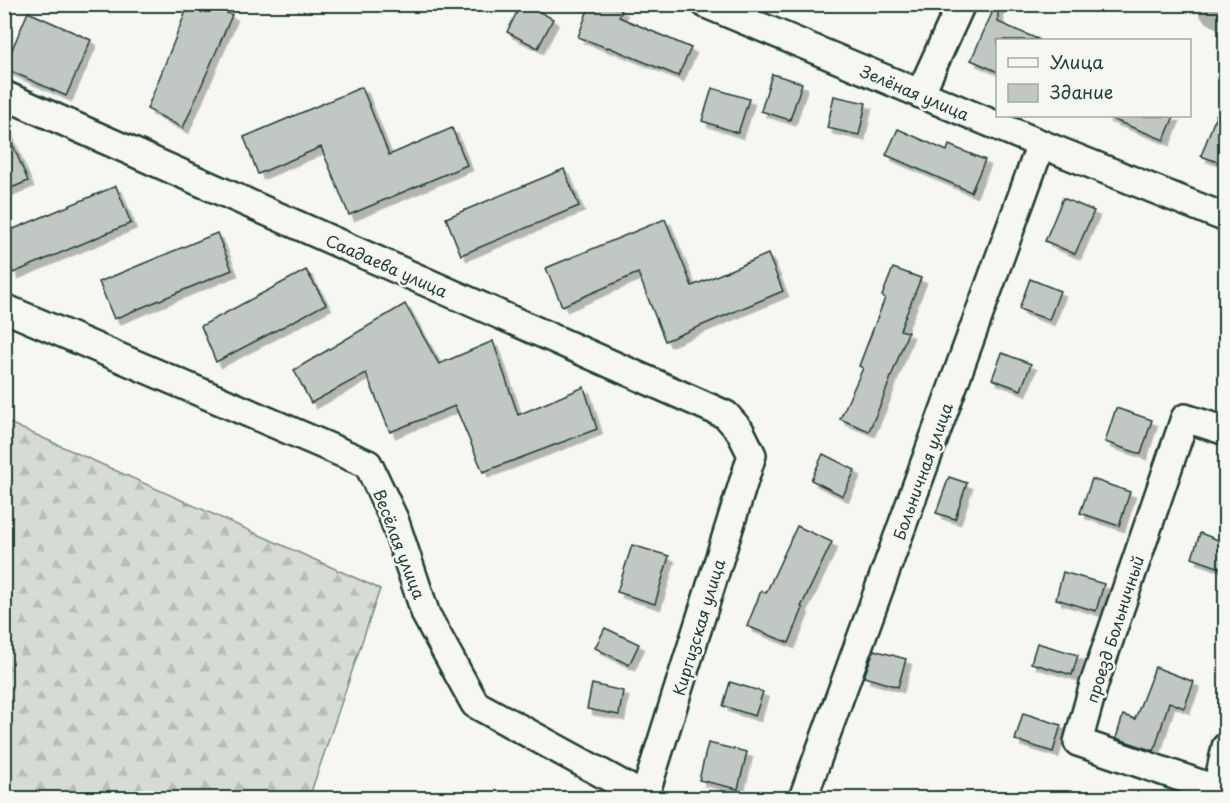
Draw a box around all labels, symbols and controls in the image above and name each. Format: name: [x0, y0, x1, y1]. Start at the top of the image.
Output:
legend: [996, 39, 1191, 117]
text: Улица: [1050, 48, 1104, 75]
street label: Зелёная улица: [857, 58, 973, 126]
text: Здание: [1050, 78, 1113, 105]
street label: Саадаева улица: [322, 227, 452, 303]
street label: Больничная улица: [886, 399, 958, 543]
street label: Весёлая улица: [368, 486, 432, 602]
street label: проезд Больничный: [1079, 552, 1149, 706]
street label: Киргизская улица: [666, 556, 730, 698]

